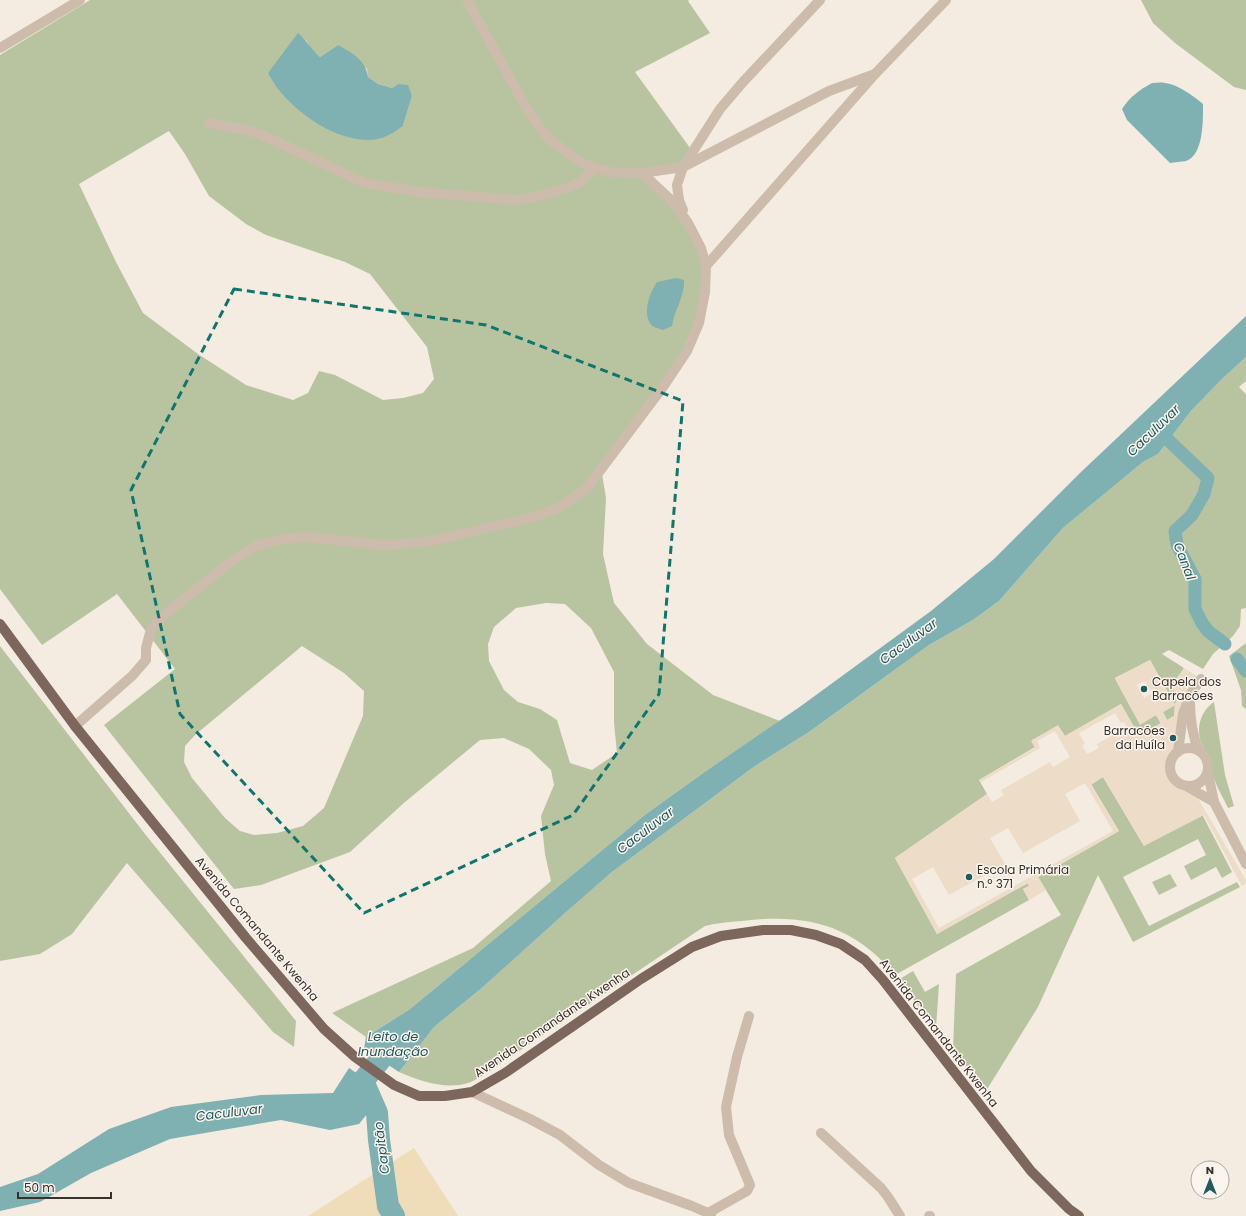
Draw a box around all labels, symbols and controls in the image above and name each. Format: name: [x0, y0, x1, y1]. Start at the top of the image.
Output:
water label: Caculuvar: [1122, 399, 1185, 461]
water label: Canal: [1169, 540, 1201, 584]
water label: Caculuvar: [875, 613, 942, 669]
place label: Capela dos Barracões: [1152, 673, 1221, 704]
marker: Capela dos Barracões: [1139, 684, 1149, 694]
place label: Barracões da Huíla: [1104, 722, 1165, 753]
marker: Barracões da Huíla: [1168, 733, 1178, 743]
water label: Caculuvar: [613, 802, 679, 858]
street label: Avenida Comandante Kwenha: [192, 853, 323, 1005]
place label: Escola Primária n.º 371: [977, 861, 1069, 892]
marker: Escola Primária n.º 371: [964, 872, 974, 882]
street label: Avenida Comandante Kwenha: [876, 955, 1003, 1111]
street label: Avenida Comandante Kwenha: [471, 964, 633, 1081]
water label: Leito de Inundação: [358, 1027, 428, 1061]
water label: Caculuvar: [194, 1099, 265, 1126]
water label: Capitão: [369, 1121, 394, 1175]
north arrow: [1190, 1160, 1230, 1200]
text: N: [1206, 1162, 1214, 1178]
scale bar: [18, 1174, 111, 1200]
text: 50 m: [24, 1179, 55, 1196]

